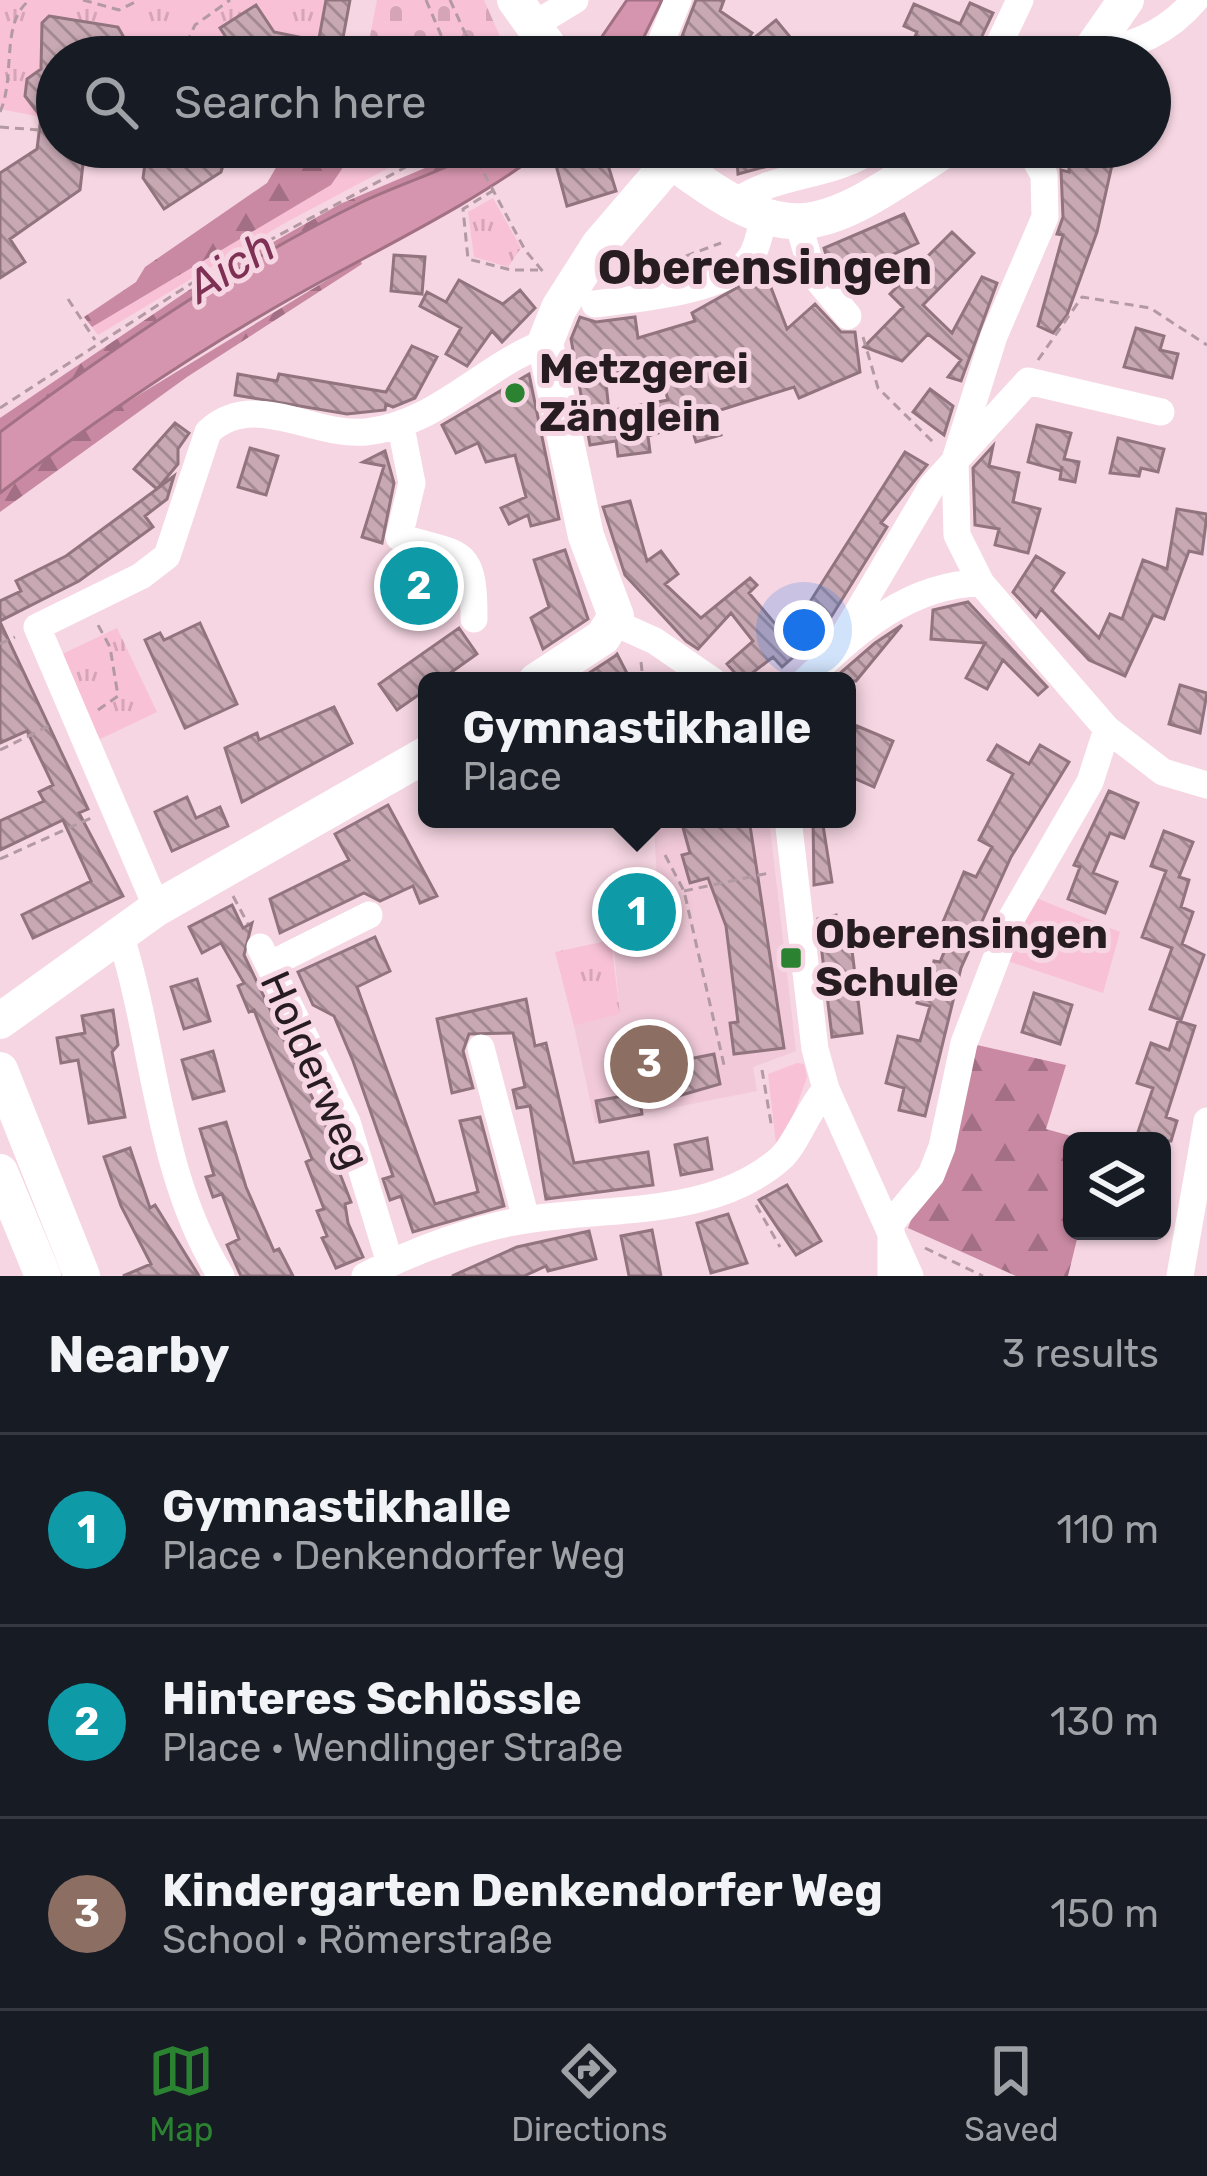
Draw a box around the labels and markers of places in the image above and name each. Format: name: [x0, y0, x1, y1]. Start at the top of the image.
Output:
place label: Metzgerei Zänglein: [539, 344, 749, 442]
marker: Metzgerei Zänglein: [502, 380, 528, 406]
pin: 2: [380, 541, 458, 631]
pin: 1: [598, 867, 676, 957]
place label: Oberensingen Schule: [815, 909, 1108, 1007]
marker: Oberensingen Schule: [778, 945, 804, 971]
pin: 3: [610, 1019, 688, 1109]

